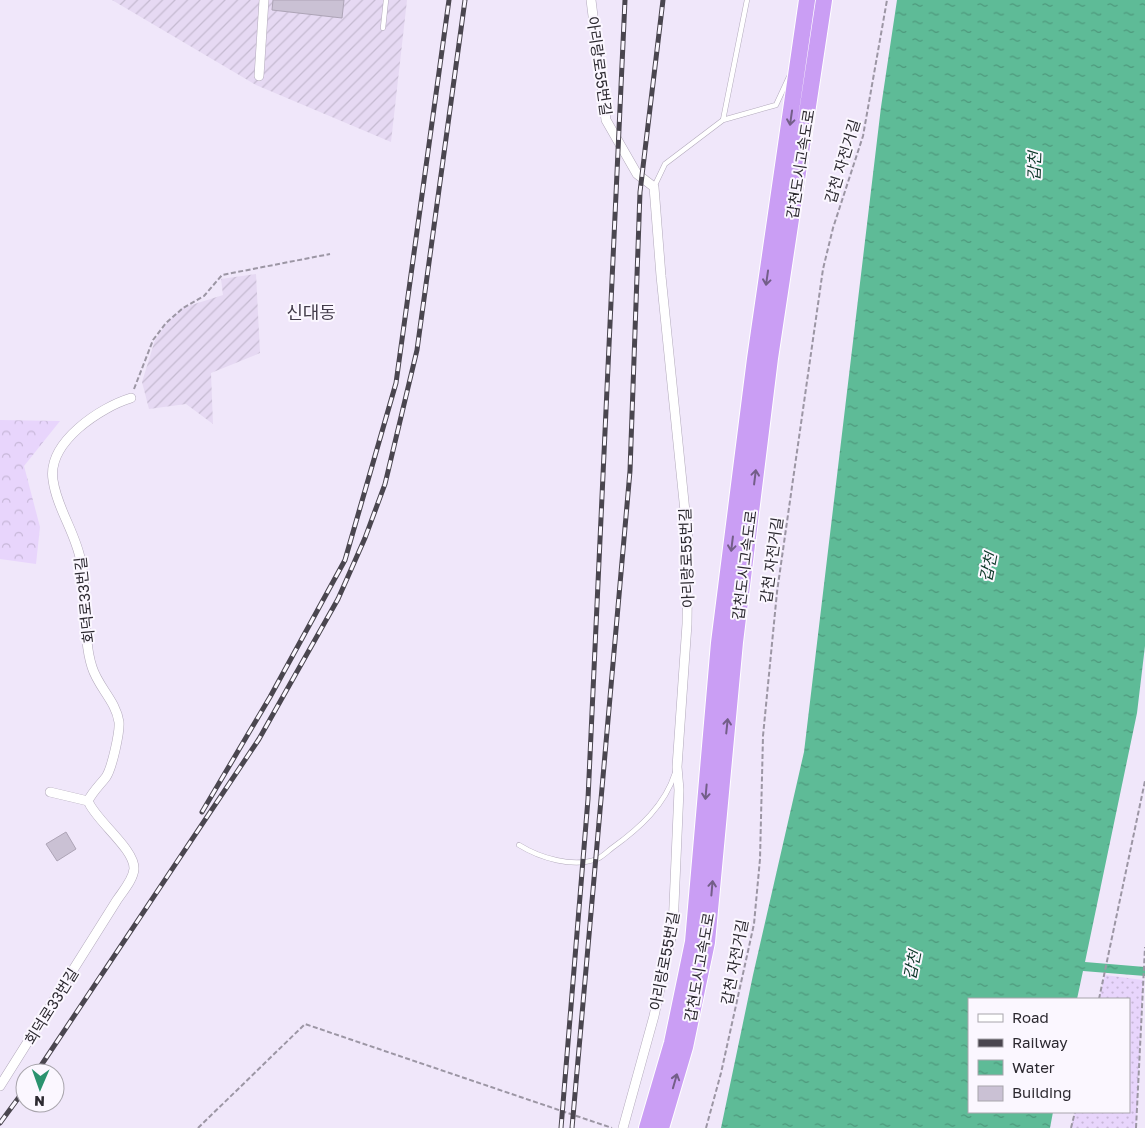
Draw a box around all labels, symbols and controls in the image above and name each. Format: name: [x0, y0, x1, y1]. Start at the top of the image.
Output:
street label: 아리랑로55번길: [584, 15, 616, 117]
street label: 갑천도시고속도로: [782, 108, 818, 220]
one-way arrow: [786, 109, 796, 125]
street label: 갑천 자전거길: [821, 117, 863, 205]
water label: 갑천: [1023, 149, 1045, 181]
one-way arrow: [762, 270, 772, 286]
district label: 신대동: [286, 301, 336, 323]
one-way arrow: [750, 470, 760, 486]
street label: 아리랑로55번길: [675, 508, 697, 608]
street label: 갑천도시고속도로: [728, 509, 760, 621]
street label: 갑천 자전거길: [756, 516, 786, 604]
one-way arrow: [727, 535, 737, 551]
water label: 갑천: [975, 548, 1001, 583]
street label: 회덕로33번길: [71, 556, 97, 644]
one-way arrow: [722, 718, 731, 734]
one-way arrow: [701, 784, 711, 800]
one-way arrow: [707, 880, 716, 896]
street label: 아리랑로55번길: [646, 910, 682, 1012]
street label: 갑천도시고속도로: [681, 911, 717, 1023]
street label: 갑천 자전거길: [717, 918, 751, 1006]
water label: 갑천: [899, 946, 925, 981]
street label: 회덕로33번길: [20, 965, 82, 1047]
legend: [968, 998, 1130, 1113]
text: Road: [1012, 1008, 1049, 1026]
text: Railway: [1012, 1033, 1068, 1051]
text: Water: [1012, 1058, 1055, 1076]
north arrow: [15, 1063, 65, 1113]
one-way arrow: [670, 1074, 680, 1090]
text: Building: [1012, 1083, 1072, 1101]
text: N: [34, 1093, 45, 1110]

